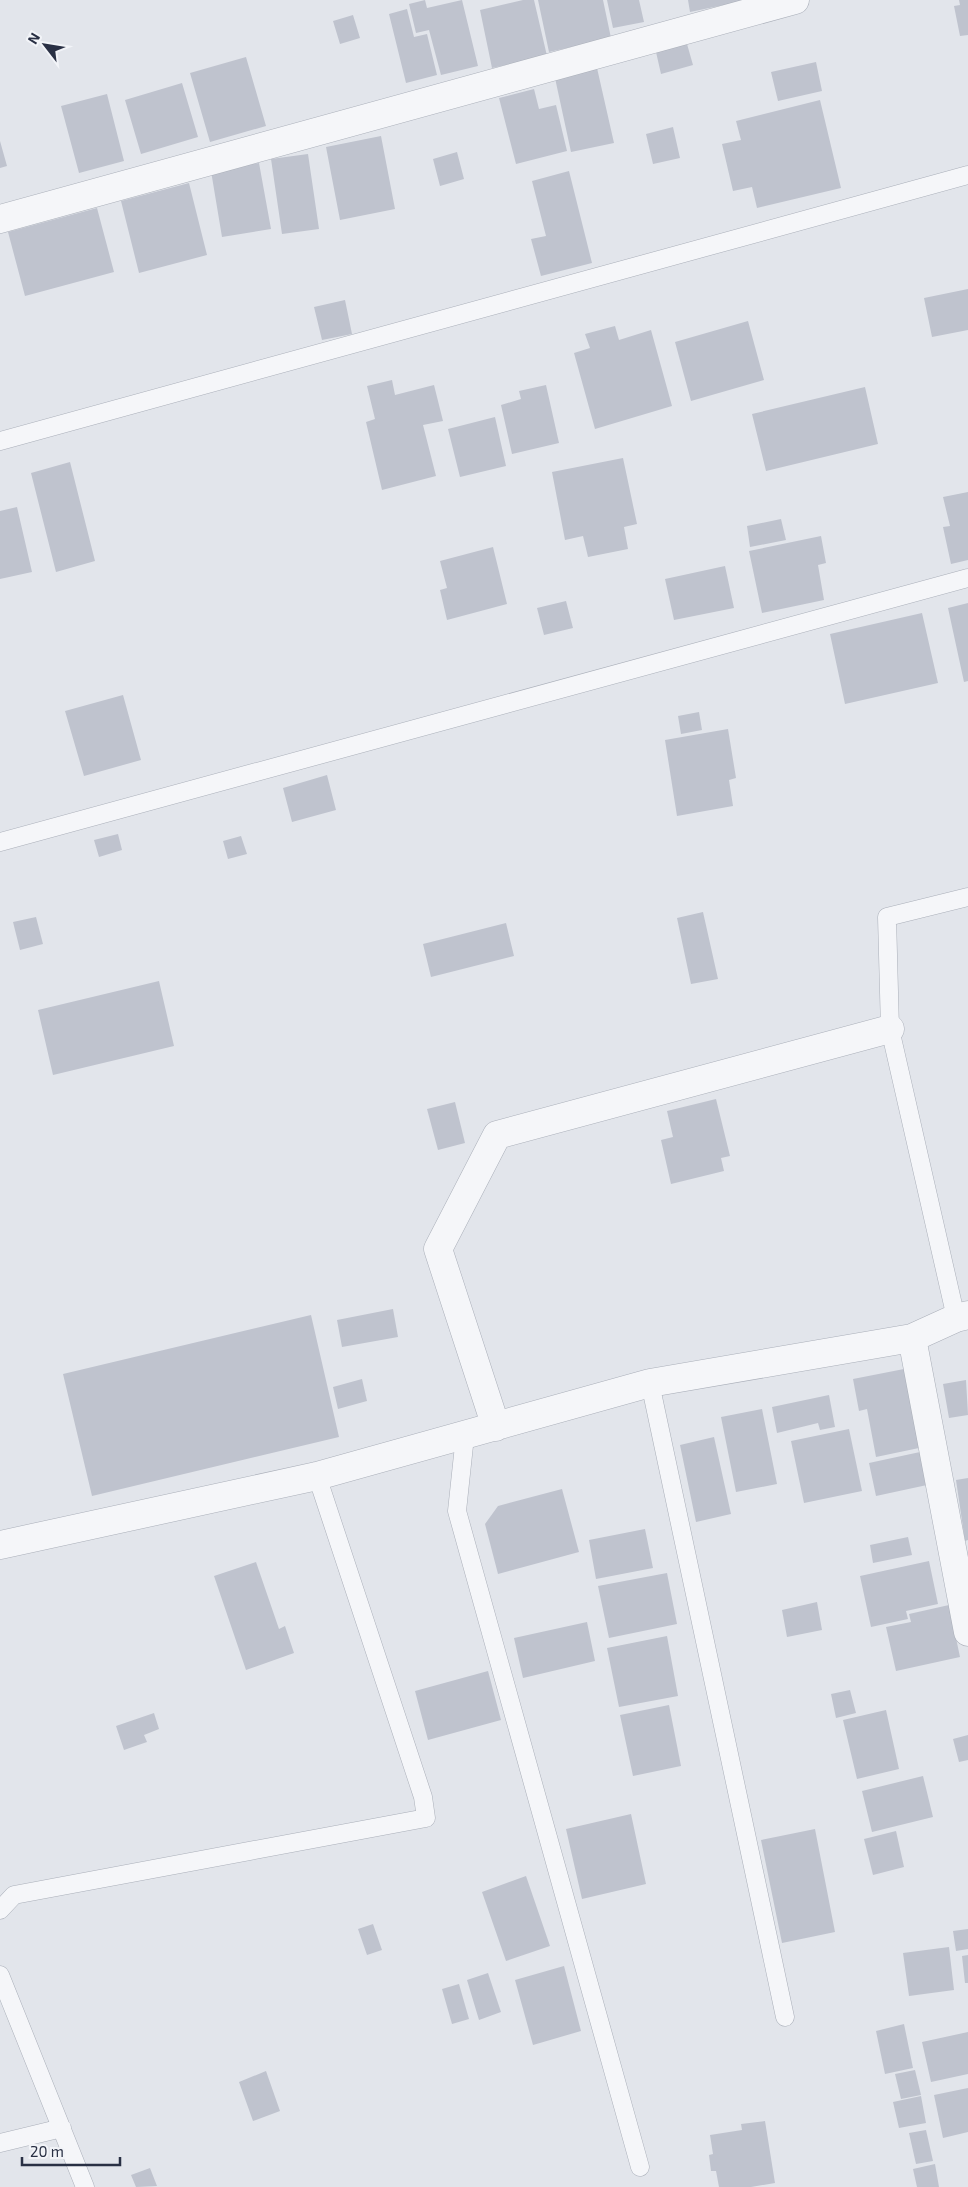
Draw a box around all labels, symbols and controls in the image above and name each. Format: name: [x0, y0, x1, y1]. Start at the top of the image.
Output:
north arrow: [20, 20, 70, 70]
text: N: [24, 29, 43, 47]
scale bar: [22, 2134, 120, 2166]
text: 20 m: [30, 2142, 64, 2160]

